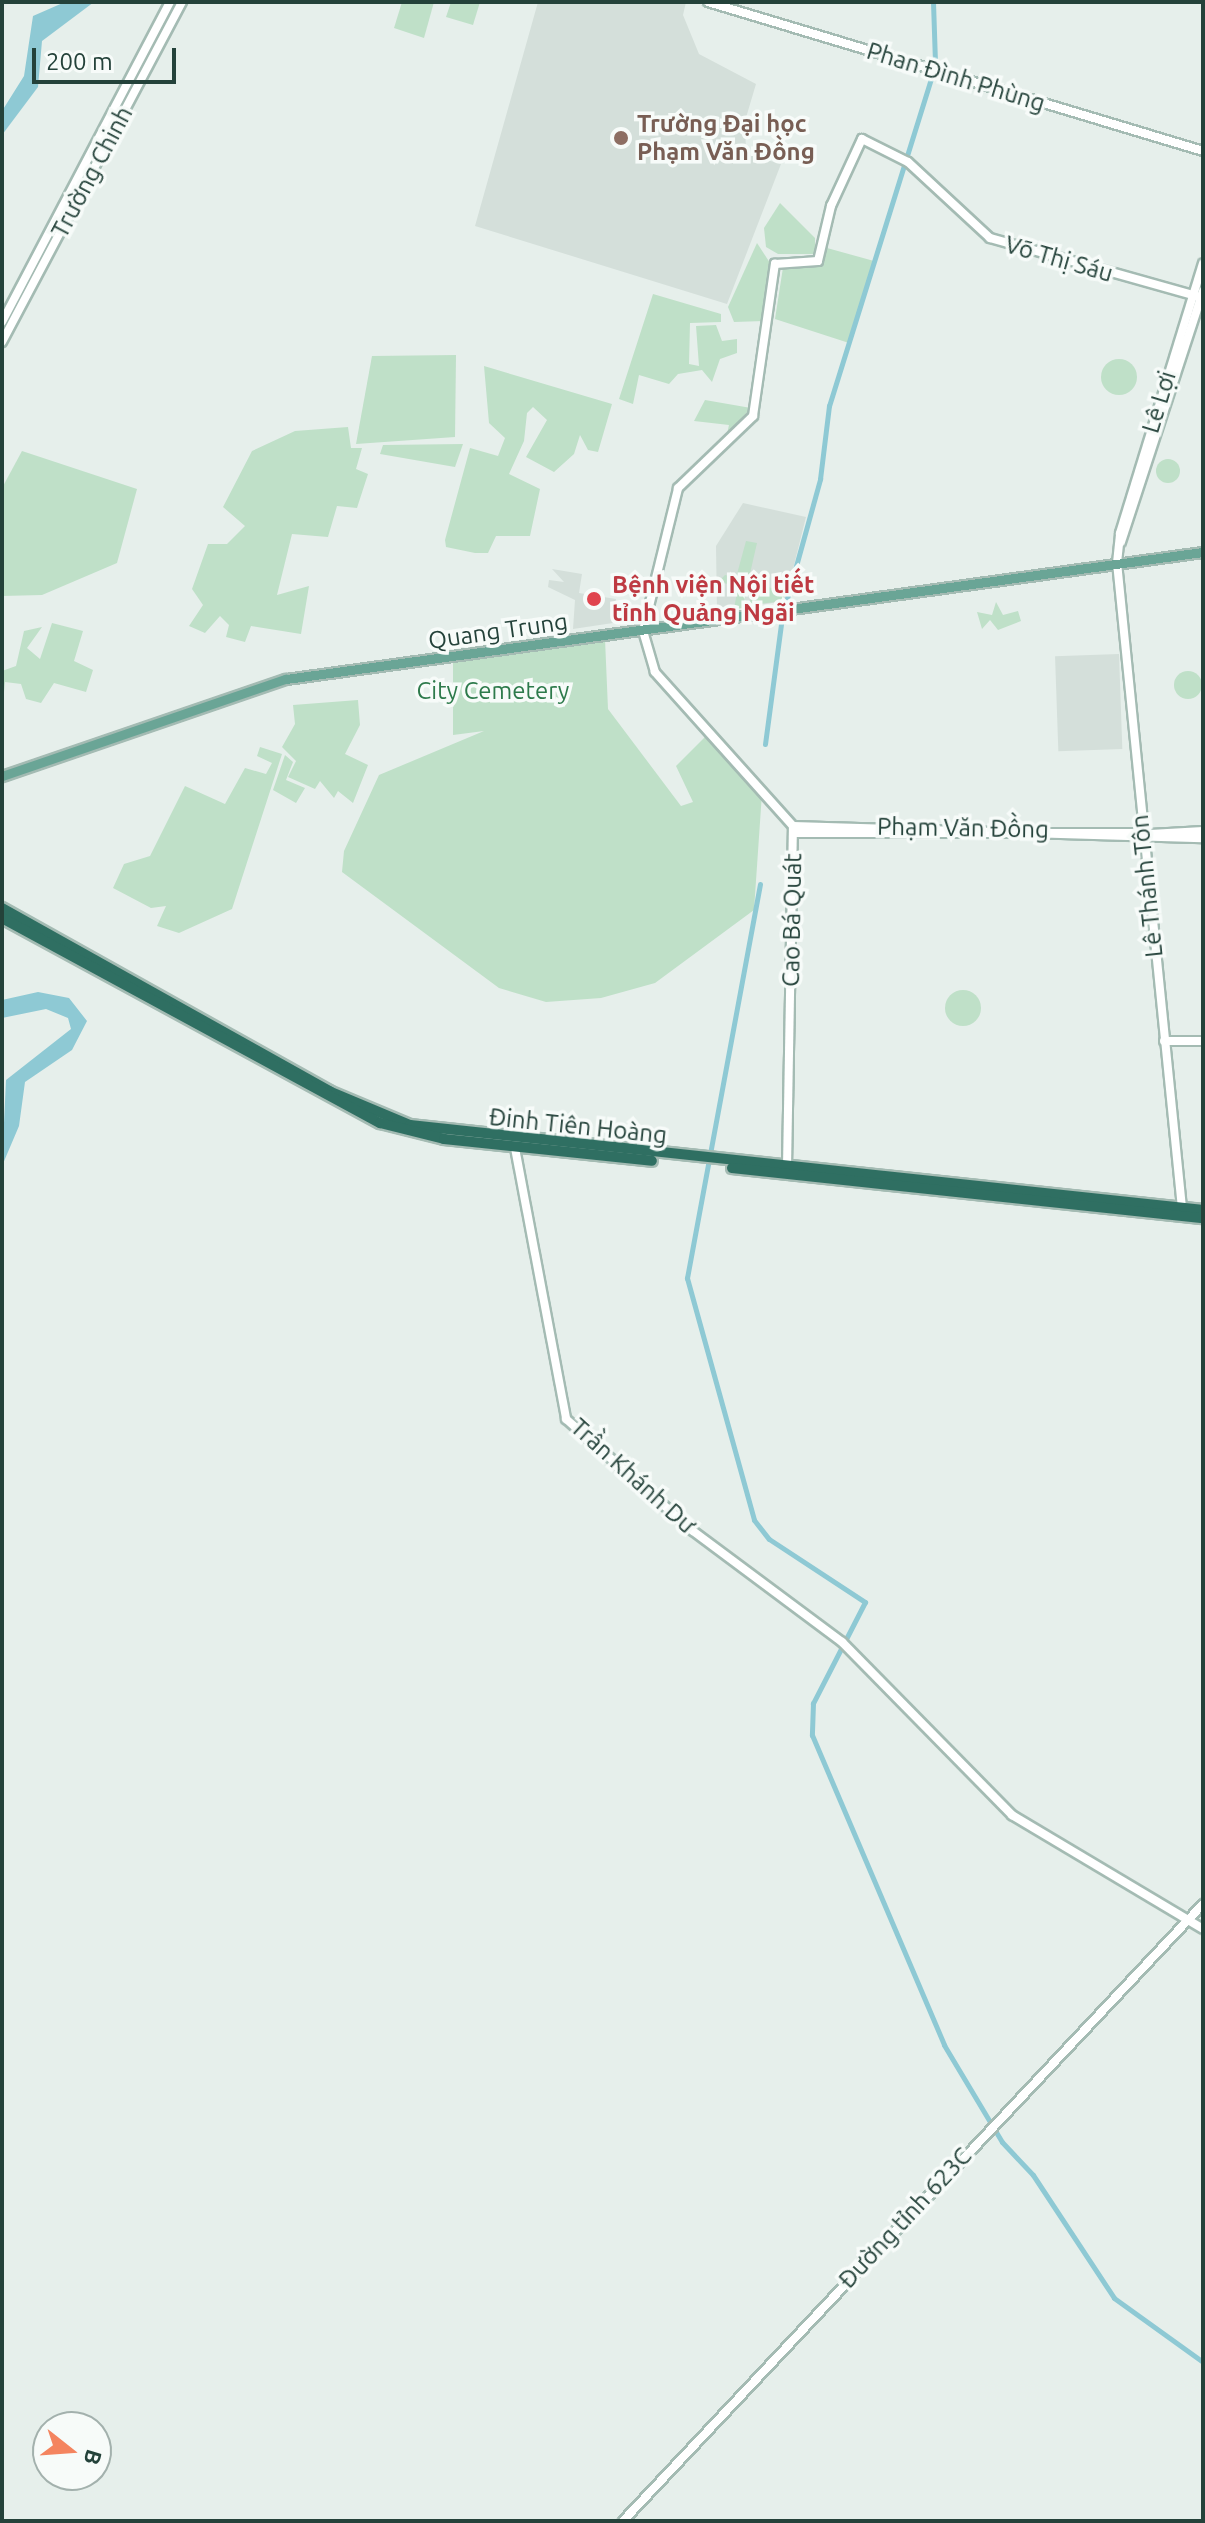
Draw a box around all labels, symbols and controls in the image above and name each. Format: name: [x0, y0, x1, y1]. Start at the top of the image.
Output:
scale bar: [36, 32, 180, 82]
street label: Phan Đình Phùng: [863, 36, 1049, 118]
text: 200 m: [46, 48, 113, 75]
street label: Trường Chinh: [45, 101, 139, 243]
place label: Trường Đại học Phạm Văn Đồng: [637, 110, 815, 166]
marker: Trường Đại học Phạm Văn Đồng: [612, 129, 630, 147]
street label: Võ Thị Sáu: [1002, 230, 1116, 288]
street label: Lê Lợi: [1136, 368, 1182, 436]
place label: Bệnh viện Nội tiết tỉnh Quảng Ngãi: [612, 571, 814, 627]
marker: Bệnh viện Nội tiết tỉnh Quảng Ngãi: [583, 588, 605, 610]
street label: Quang Trung: [426, 607, 570, 655]
park label: City Cemetery: [417, 677, 569, 705]
street label: Phạm Văn Đồng: [877, 812, 1049, 844]
street label: Lê Thánh Tôn: [1125, 813, 1169, 959]
street label: Cao Bá Quát: [776, 853, 808, 987]
street label: Đinh Tiên Hoàng: [488, 1102, 668, 1150]
street label: Trần Khánh Dư: [565, 1413, 701, 1539]
street label: Đường tỉnh 623C: [833, 2142, 977, 2294]
north arrow: [32, 2411, 112, 2491]
text: B: [79, 2447, 108, 2468]

